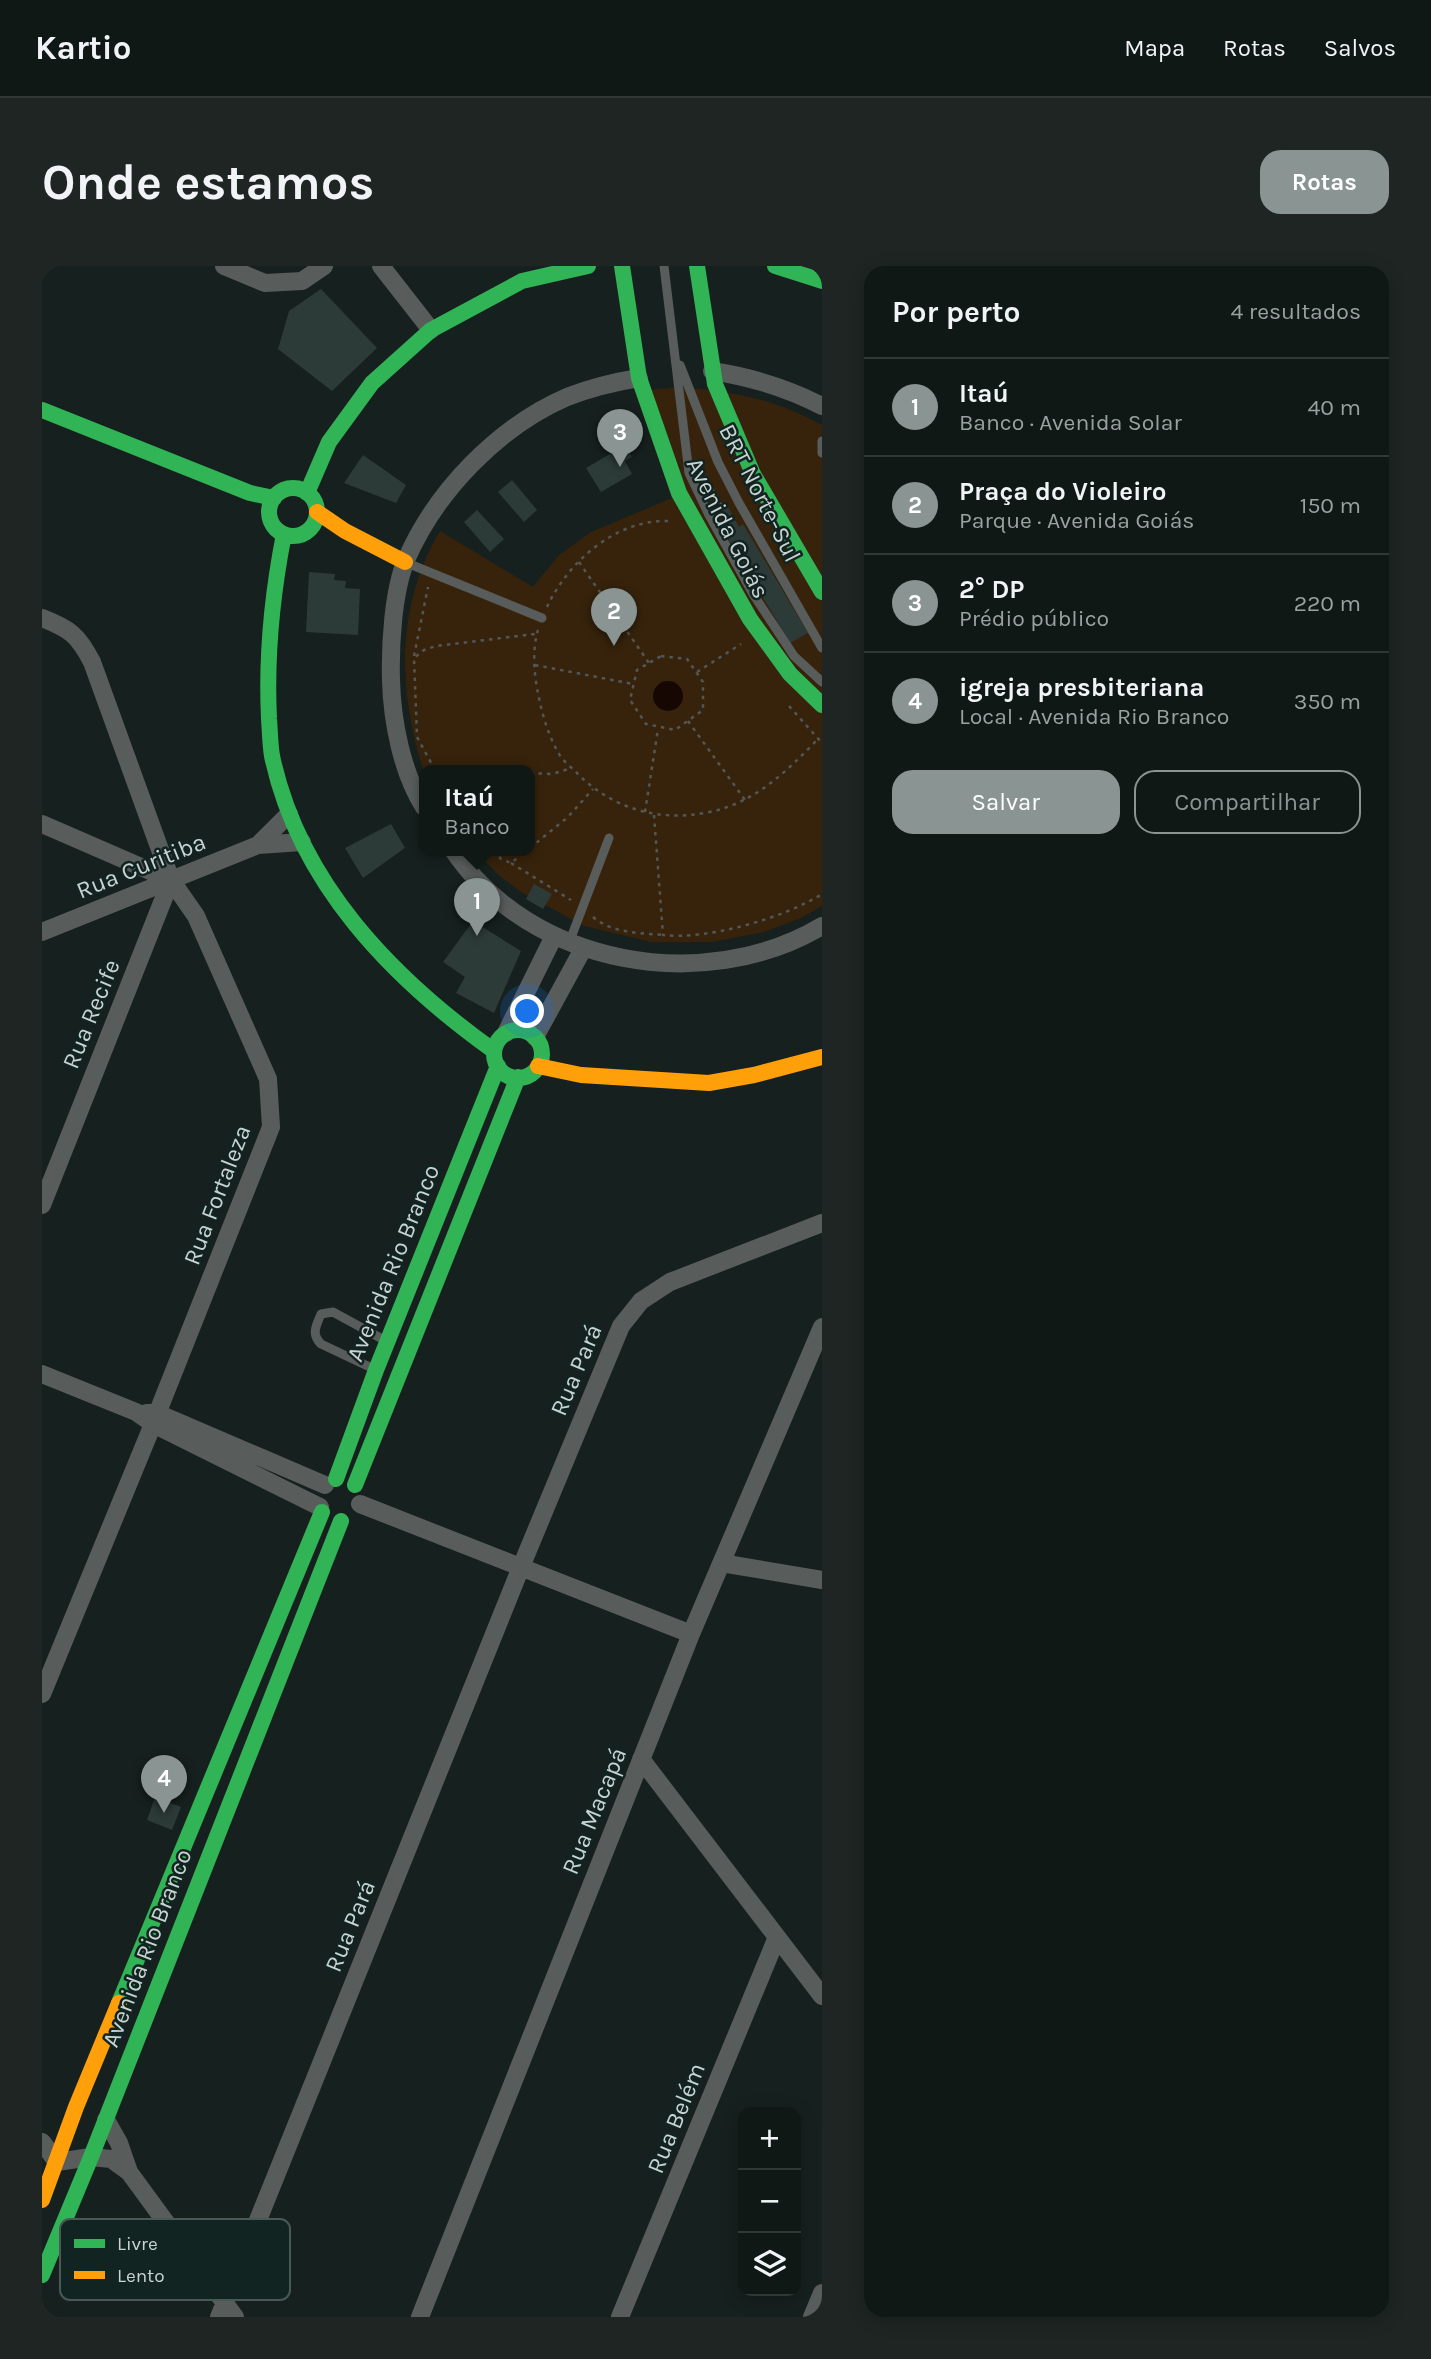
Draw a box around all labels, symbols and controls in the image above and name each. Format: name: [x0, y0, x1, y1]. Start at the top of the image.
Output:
text: Kartio: [35, 29, 131, 67]
text: Mapa: [1124, 34, 1185, 62]
text: Rotas: [1223, 34, 1286, 62]
text: Salvos: [1324, 34, 1396, 62]
button: Rotas: [1260, 150, 1389, 214]
text: Onde estamos: [42, 154, 374, 211]
text: Por perto: [892, 294, 1021, 330]
text: 4 resultados: [1231, 298, 1361, 325]
text: Itaú: [959, 378, 1009, 409]
text: 1: [911, 394, 919, 421]
text: 40 m: [1308, 394, 1361, 421]
pin: 3: [597, 409, 643, 467]
text: Banco · Avenida Solar: [959, 409, 1182, 436]
street label: BRT Norte-Sul: [713, 419, 807, 567]
street label: Avenida Goiás: [681, 453, 775, 603]
text: Praça do Violeiro: [959, 476, 1166, 507]
text: 2: [908, 492, 922, 519]
text: 150 m: [1300, 492, 1361, 519]
text: Parque · Avenida Goiás: [959, 507, 1194, 534]
text: 2° DP: [959, 574, 1024, 605]
pin: 2: [591, 588, 637, 646]
text: 3: [908, 590, 922, 617]
text: 220 m: [1294, 590, 1361, 617]
text: Prédio público: [959, 605, 1109, 632]
text: igreja presbiteriana: [959, 672, 1205, 703]
text: 4: [908, 688, 922, 715]
text: 350 m: [1294, 688, 1361, 715]
text: Local · Avenida Rio Branco: [959, 703, 1229, 730]
popup: [419, 765, 535, 856]
button: Salvar: [892, 770, 1120, 834]
button: Compartilhar: [1134, 770, 1361, 834]
text: Itaú: [444, 782, 494, 813]
text: Banco: [444, 813, 510, 840]
street label: Rua Curitiba: [72, 827, 210, 905]
pin: 1: [454, 878, 500, 936]
street label: Rua Recife: [56, 955, 126, 1073]
your location: [510, 994, 544, 1028]
street label: Rua Fortaleza: [177, 1121, 257, 1269]
street label: Avenida Rio Branco: [341, 1160, 445, 1366]
street label: Rua Pará: [544, 1320, 608, 1420]
street label: Rua Macapá: [556, 1743, 632, 1879]
pin: 4: [141, 1755, 187, 1813]
street label: Avenida Rio Branco: [96, 1845, 198, 2051]
street label: Rua Pará: [319, 1876, 381, 1976]
street label: Rua Belém: [641, 2059, 711, 2177]
map controls: [738, 2107, 801, 2296]
button: +: [738, 2107, 801, 2170]
button: −: [738, 2170, 801, 2233]
legend: [60, 2219, 290, 2300]
text: Livre: [117, 2233, 158, 2255]
button: layers: [738, 2233, 801, 2296]
text: Lento: [117, 2265, 165, 2287]

